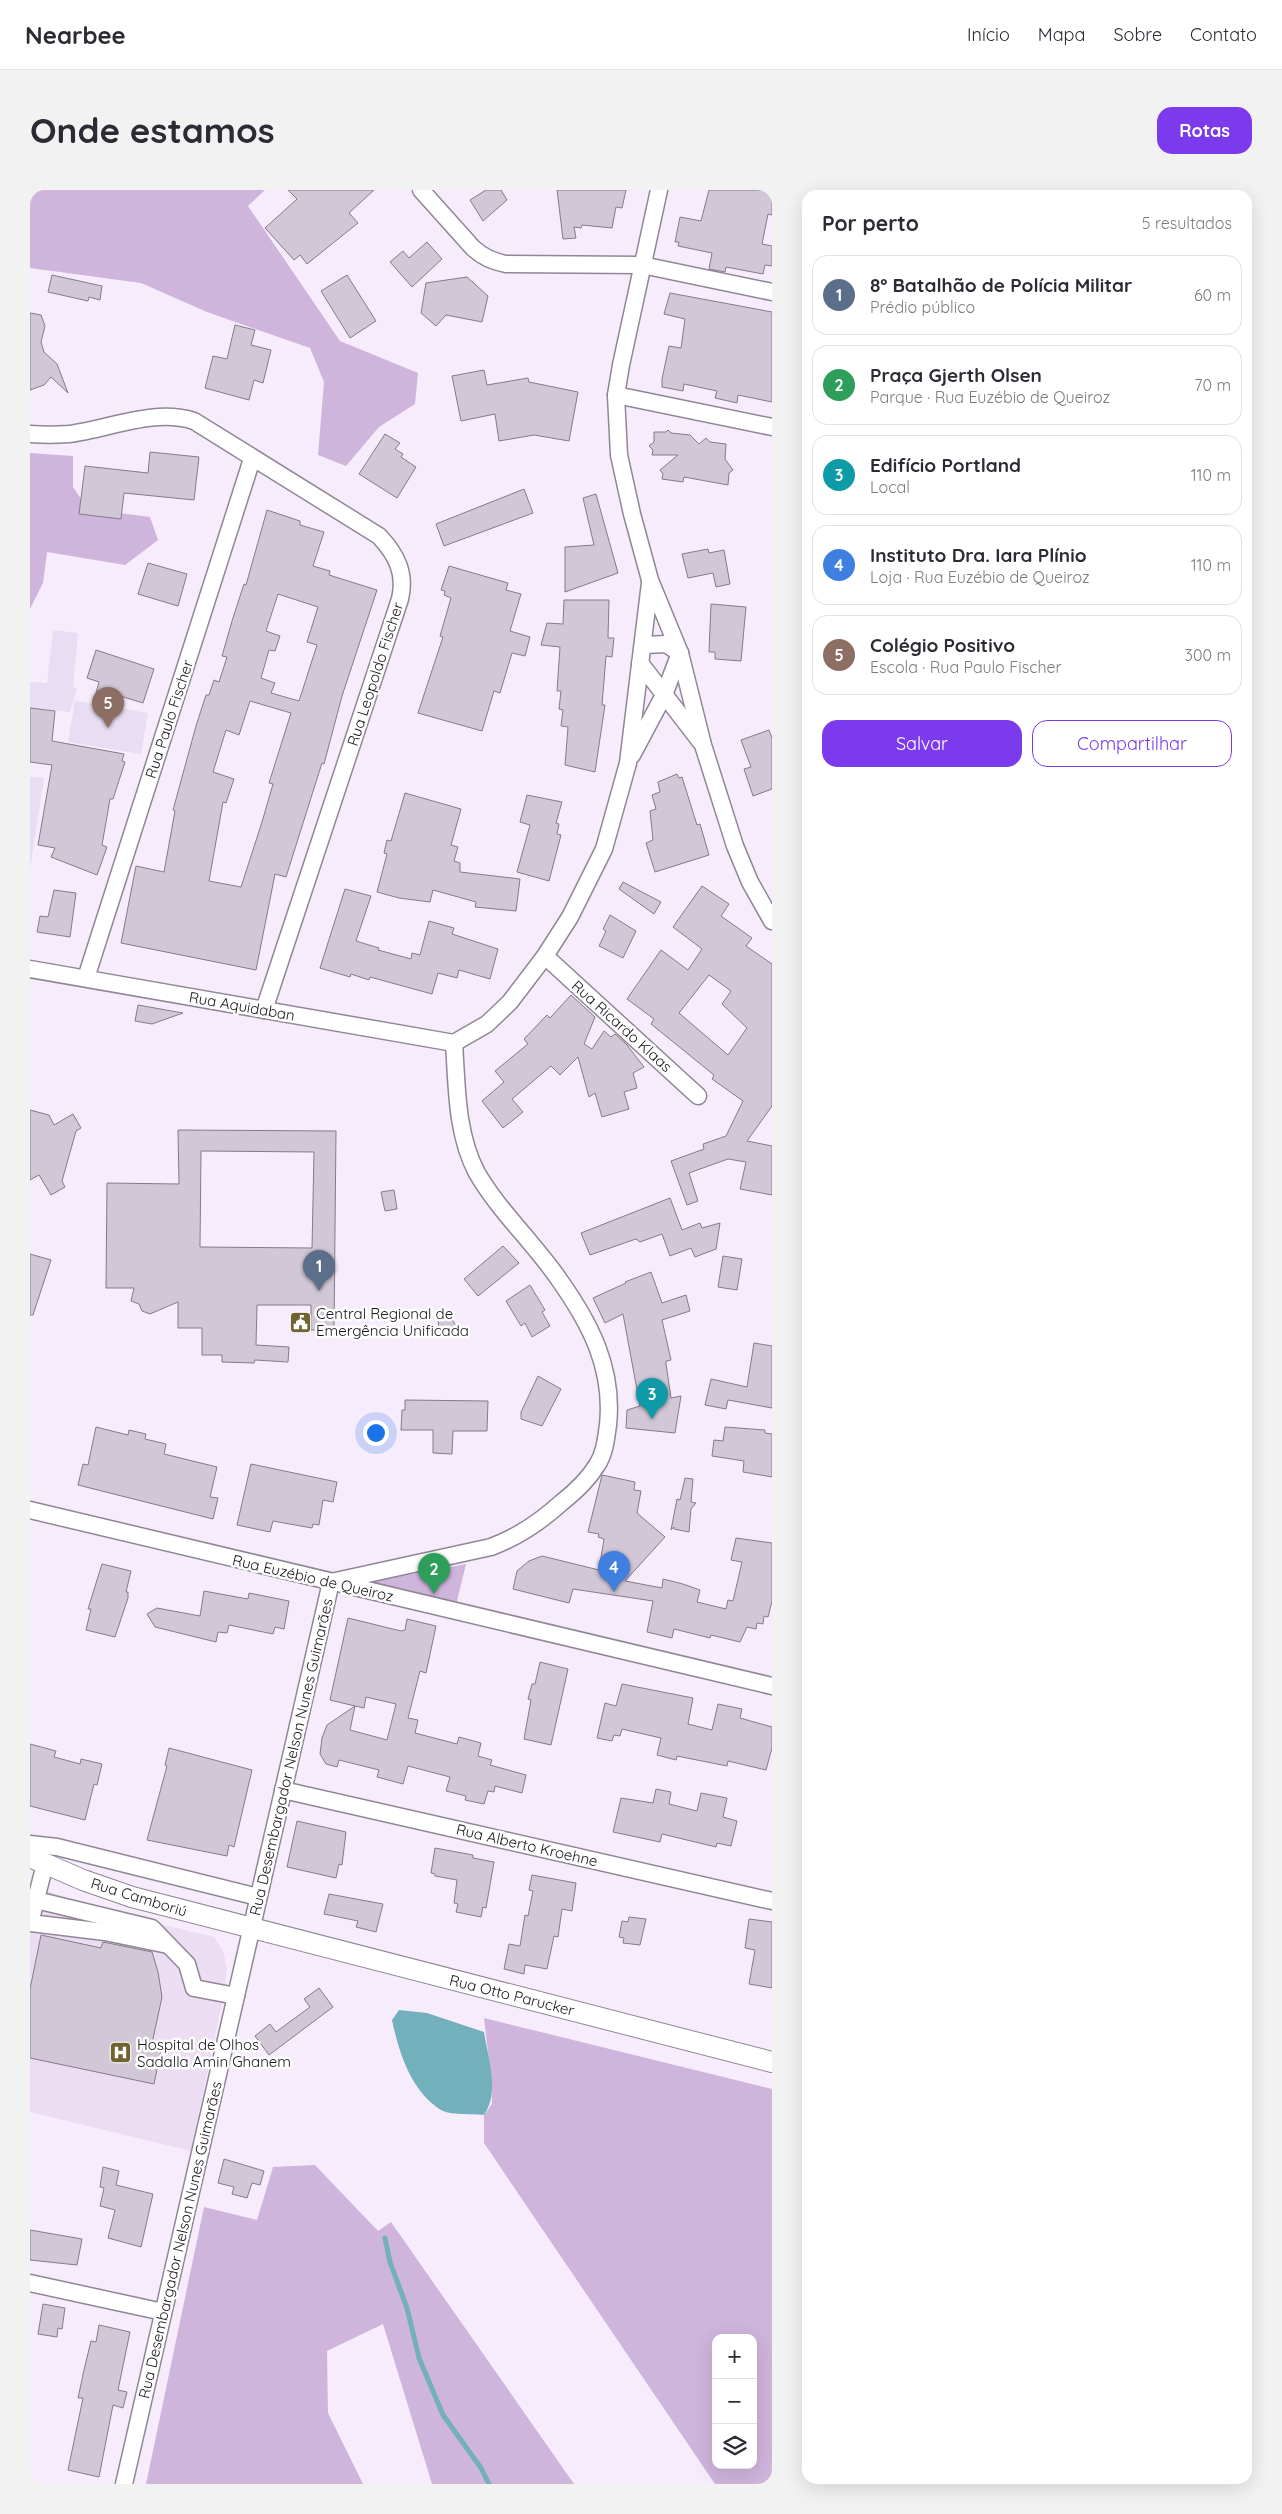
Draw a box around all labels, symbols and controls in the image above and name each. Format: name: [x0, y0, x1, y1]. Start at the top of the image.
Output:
text: Nearbee: [25, 20, 126, 50]
text: Início: [967, 23, 1010, 46]
text: Mapa: [1038, 23, 1085, 46]
text: Sobre: [1113, 23, 1162, 46]
text: Contato: [1190, 23, 1257, 46]
button: Rotas: [1157, 107, 1252, 154]
text: Onde estamos: [30, 108, 275, 152]
text: Por perto: [822, 210, 919, 236]
text: 5 resultados: [1142, 213, 1232, 233]
text: 8º Batalhão de Polícia Militar: [870, 273, 1132, 297]
text: 1: [836, 285, 842, 305]
text: 60 m: [1194, 285, 1231, 305]
text: Prédio público: [870, 297, 975, 317]
text: Praça Gjerth Olsen: [870, 363, 1042, 387]
text: 2: [834, 375, 844, 395]
text: 70 m: [1194, 375, 1231, 395]
text: Parque · Rua Euzébio de Queiroz: [870, 387, 1110, 407]
text: Edifício Portland: [870, 453, 1021, 477]
text: 3: [835, 465, 843, 485]
text: 110 m: [1191, 465, 1231, 485]
text: Local: [870, 477, 910, 497]
text: Instituto Dra. Iara Plínio: [870, 543, 1087, 567]
text: 4: [834, 555, 844, 575]
text: 110 m: [1191, 555, 1231, 575]
text: Loja · Rua Euzébio de Queiroz: [870, 567, 1090, 587]
street label: Rua Leopoldo Fischer: [343, 599, 407, 748]
text: Colégio Positivo: [870, 633, 1015, 657]
text: 5: [834, 645, 844, 665]
text: 300 m: [1185, 645, 1231, 665]
street label: Rua Paulo Fischer: [141, 657, 197, 781]
text: Escola · Rua Paulo Fischer: [870, 657, 1062, 677]
pin: 5: [92, 687, 124, 728]
button: Salvar: [822, 720, 1022, 767]
button: Compartilhar: [1032, 720, 1232, 767]
street label: Rua Ricardo Klaas: [568, 976, 676, 1076]
street label: Rua Aquidaban: [188, 987, 296, 1025]
pin: 1: [303, 1250, 335, 1291]
place label: Central Regional de Emergência Unificada: [316, 1304, 469, 1340]
public building icon: Central Regional de Emergência Unificada: [288, 1310, 312, 1334]
pin: 3: [636, 1378, 668, 1419]
your location: [363, 1420, 389, 1446]
street label: Rua Euzébio de Queiroz: [231, 1550, 395, 1606]
pin: 4: [598, 1551, 630, 1592]
pin: 2: [418, 1553, 450, 1594]
street label: Rua Desembargador Nelson Nunes Guimarães: [245, 1597, 337, 1917]
street label: Rua Alberto Kroehne: [454, 1819, 600, 1871]
street label: Rua Camboriú: [88, 1873, 190, 1921]
street label: Rua Otto Parucker: [447, 1970, 577, 2020]
place label: Hospital de Olhos Sadalla Amin Ghanem: [137, 2035, 291, 2071]
hospital icon: Hospital de Olhos Sadalla Amin Ghanem: [109, 2041, 133, 2065]
street label: Rua Desembargador Nelson Nunes Guimarães: [134, 2080, 226, 2400]
map controls: [712, 2334, 757, 2469]
button: +: [712, 2334, 757, 2379]
button: −: [712, 2379, 757, 2424]
button: layers: [712, 2424, 757, 2469]

